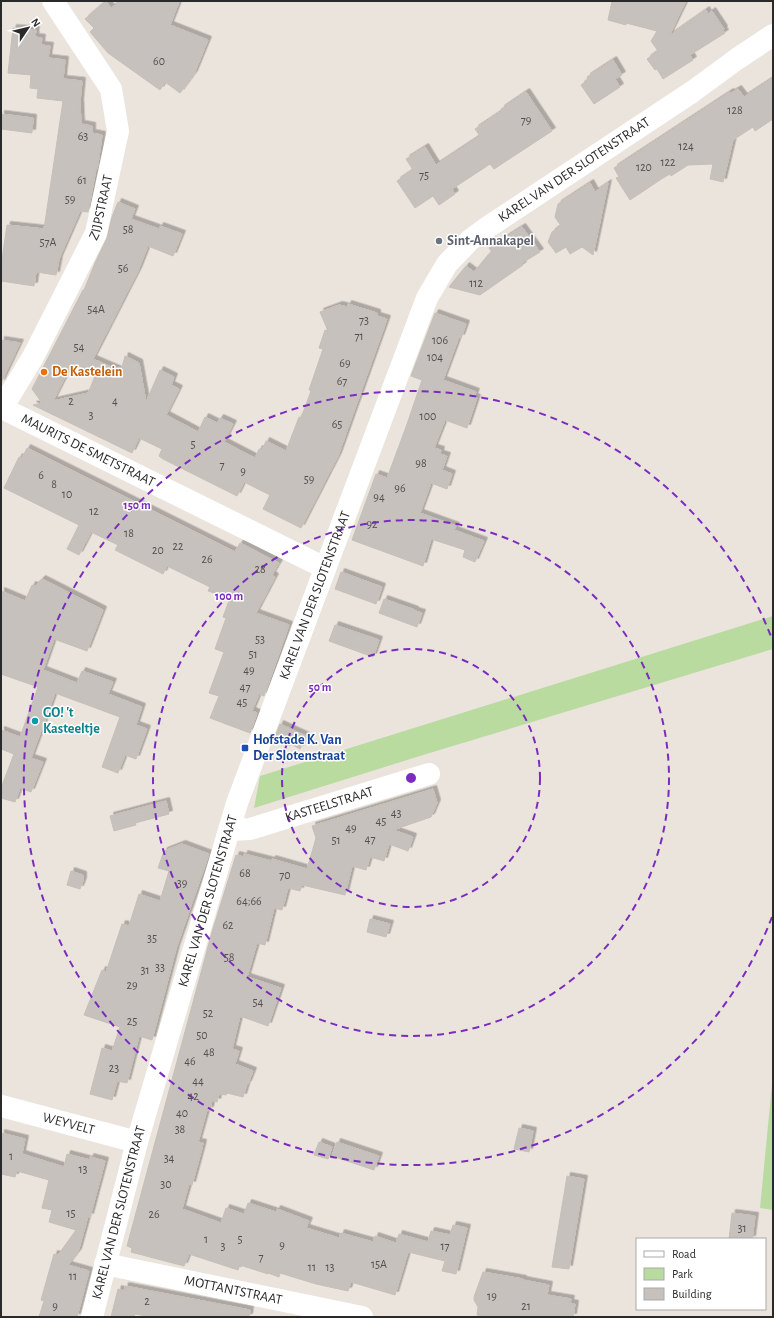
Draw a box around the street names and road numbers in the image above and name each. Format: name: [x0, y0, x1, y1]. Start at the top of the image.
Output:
street label: KAREL VAN DER SLOTENSTRAAT: [496, 115, 653, 225]
street label: ZIJPSTRAAT: [87, 173, 115, 242]
street label: MAURITS DE SMETSTRAAT: [19, 412, 157, 490]
street label: KAREL VAN DER SLOTENSTRAAT: [277, 509, 353, 681]
street label: KASTEELSTRAAT: [283, 784, 375, 825]
street label: KAREL VAN DER SLOTENSTRAAT: [176, 813, 240, 989]
street label: WEYVELT: [41, 1110, 96, 1138]
street label: KAREL VAN DER SLOTENSTRAAT: [90, 1124, 148, 1301]
street label: MOTTANTSTRAAT: [183, 1274, 284, 1307]

